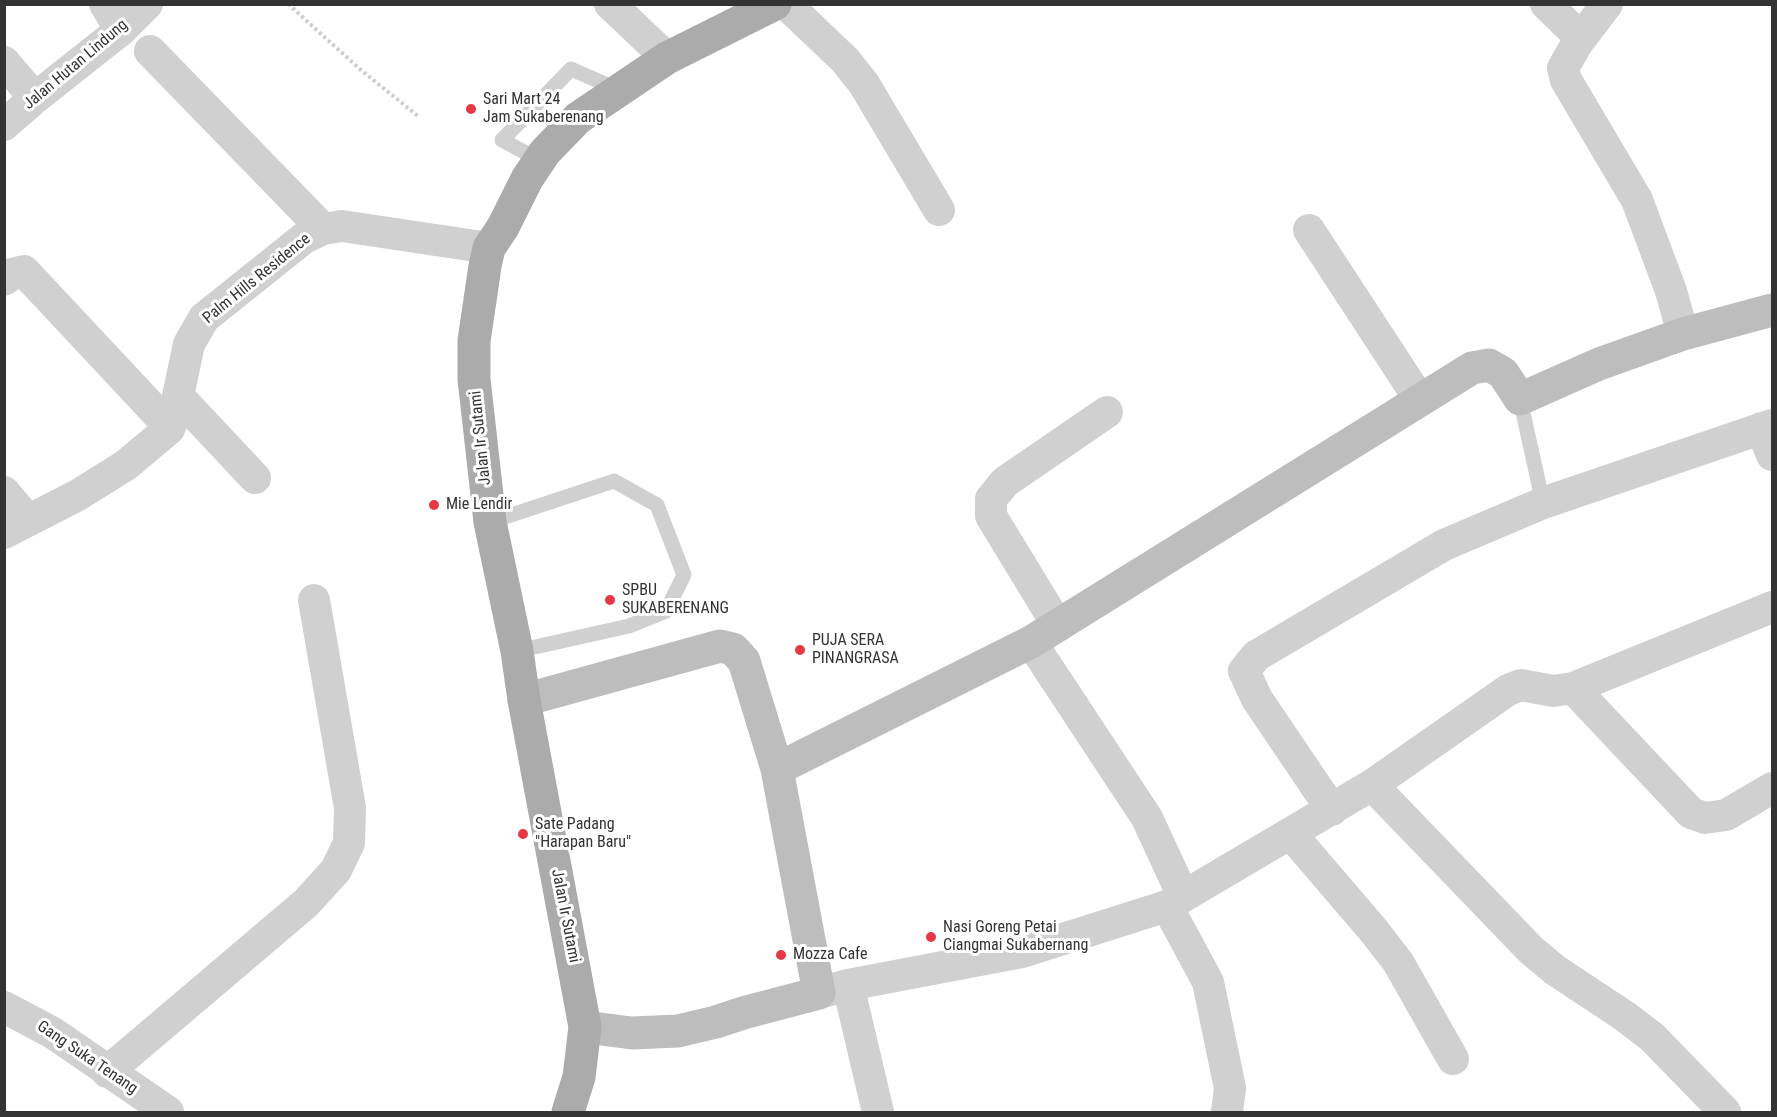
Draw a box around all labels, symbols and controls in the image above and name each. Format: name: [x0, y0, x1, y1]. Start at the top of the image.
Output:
street label: Jalan Hutan Lindung: [20, 16, 132, 114]
place label: Sari Mart 24 Jam Sukaberenang: [483, 90, 604, 128]
marker: Sari Mart 24 Jam Sukaberenang: [464, 102, 478, 116]
street label: Palm Hills Residence: [199, 230, 315, 328]
street label: Jalan Ir Sutami: [466, 390, 496, 486]
place label: Mie Lendir: [446, 495, 512, 515]
marker: Mie Lendir: [427, 498, 441, 512]
place label: SPBU SUKABERENANG: [622, 581, 729, 619]
marker: SPBU SUKABERENANG: [603, 593, 617, 607]
place label: PUJA SERA PINANGRASA: [812, 631, 899, 669]
marker: PUJA SERA PINANGRASA: [793, 643, 807, 657]
place label: Sate Padang "Harapan Baru": [535, 815, 631, 853]
marker: Sate Padang "Harapan Baru": [516, 827, 530, 841]
street label: Jalan Ir Sutami: [547, 868, 583, 964]
place label: Nasi Goreng Petai Ciangmai Sukabernang: [943, 918, 1088, 956]
marker: Nasi Goreng Petai Ciangmai Sukabernang: [924, 930, 938, 944]
place label: Mozza Cafe: [793, 945, 867, 965]
marker: Mozza Cafe: [774, 948, 788, 962]
street label: Gang Suka Tenang: [33, 1017, 141, 1099]

